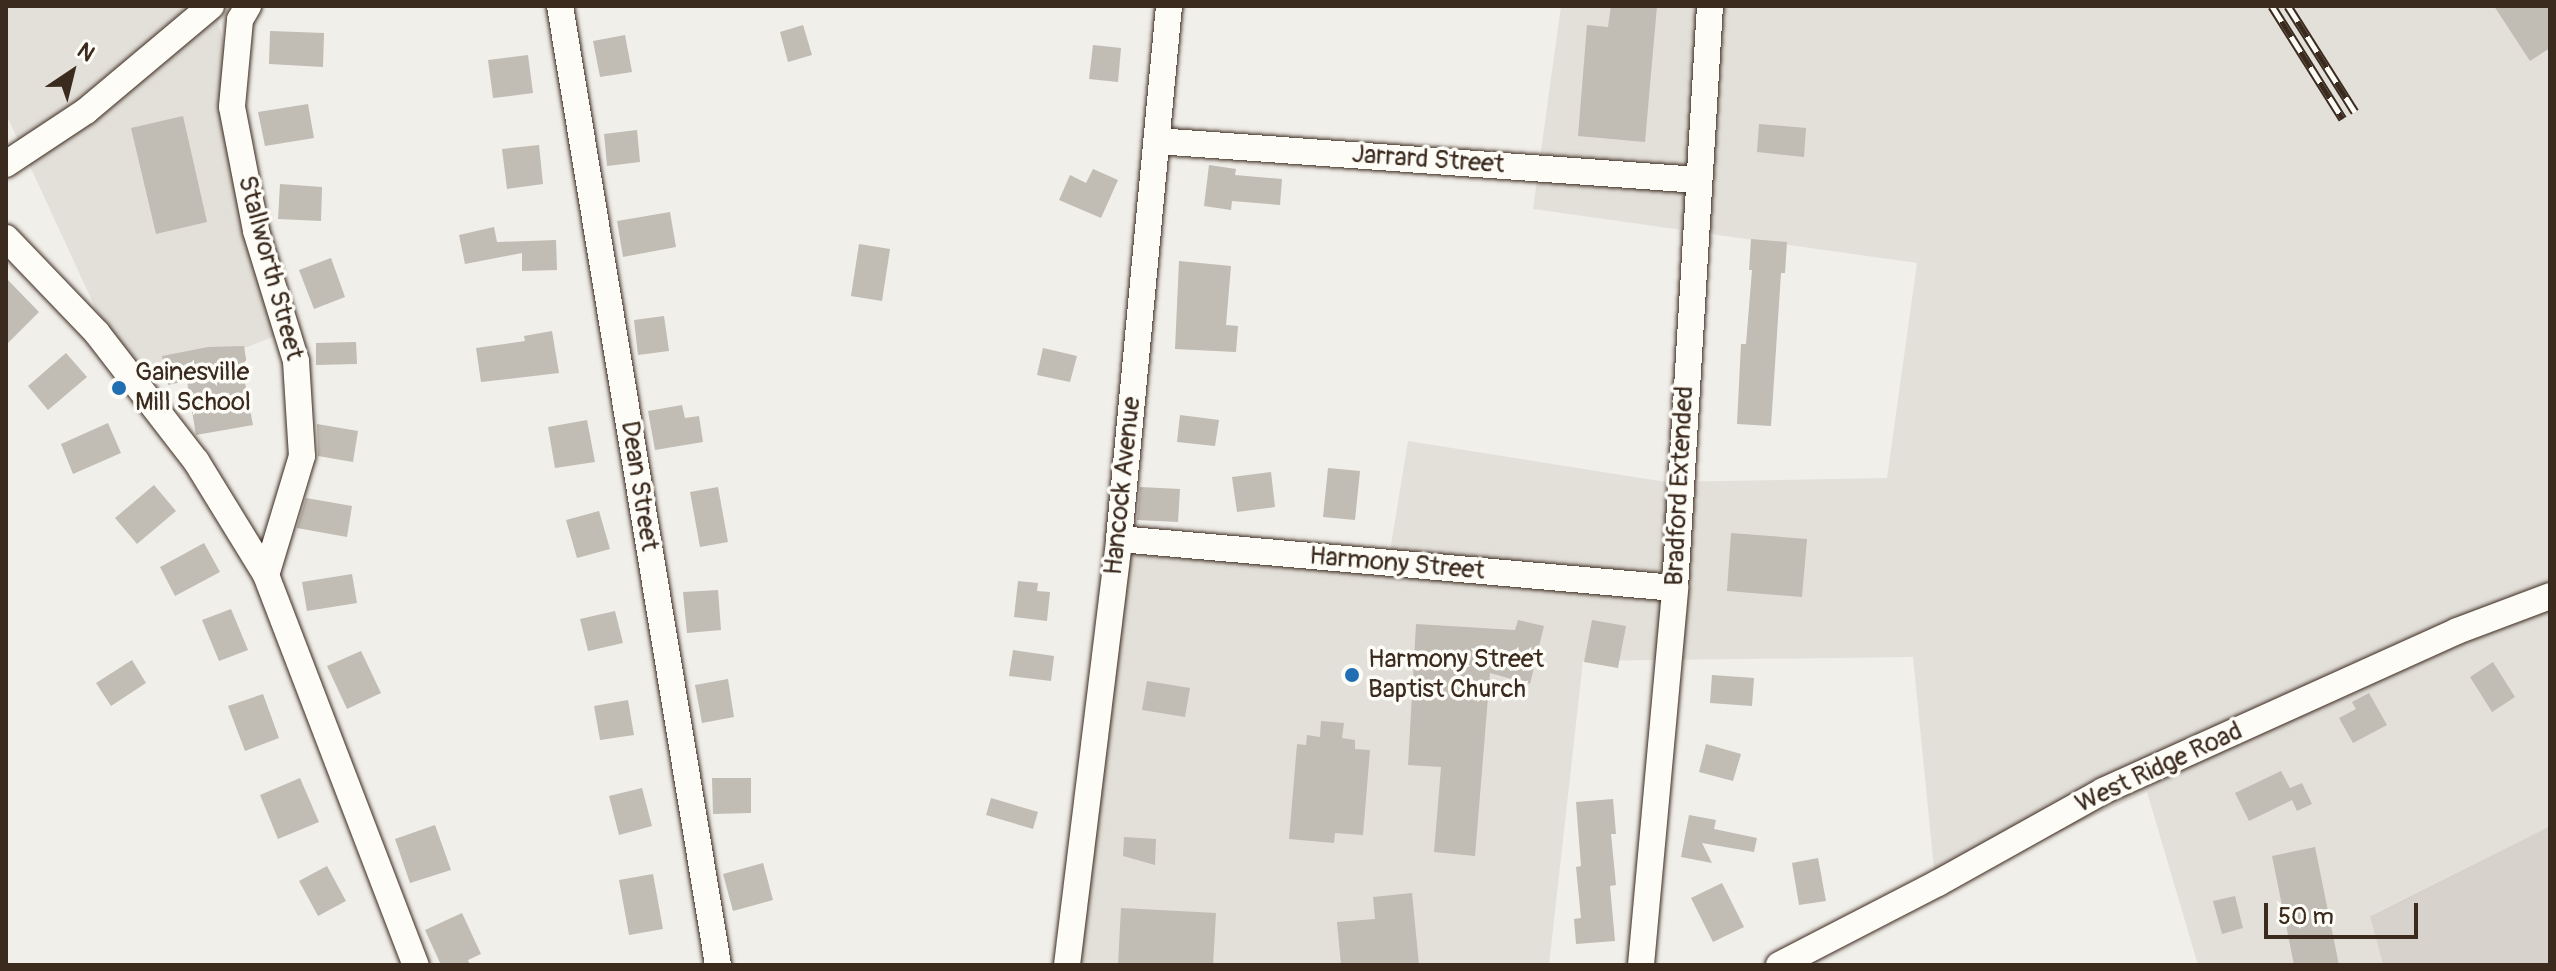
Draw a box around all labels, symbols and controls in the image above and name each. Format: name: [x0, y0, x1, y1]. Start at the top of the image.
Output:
north arrow: [32, 32, 112, 112]
text: N: [72, 37, 100, 68]
street label: Jarrard Street: [1351, 139, 1505, 181]
street label: Stallworth Street: [230, 172, 310, 364]
place label: Gainesville Mill School: [135, 357, 251, 418]
marker: Gainesville Mill School: [110, 379, 128, 397]
street label: Bradford Extended: [1659, 385, 1701, 587]
street label: Hancock Avenue: [1098, 395, 1148, 577]
street label: Dean Street: [613, 419, 665, 553]
street label: Harmony Street: [1308, 541, 1486, 587]
place label: Harmony Street Baptist Church: [1368, 644, 1544, 706]
marker: Harmony Street Baptist Church: [1343, 666, 1361, 684]
street label: West Ridge Road: [2071, 716, 2247, 820]
scale bar: [2268, 887, 2422, 937]
text: 50 m: [2278, 902, 2334, 931]

